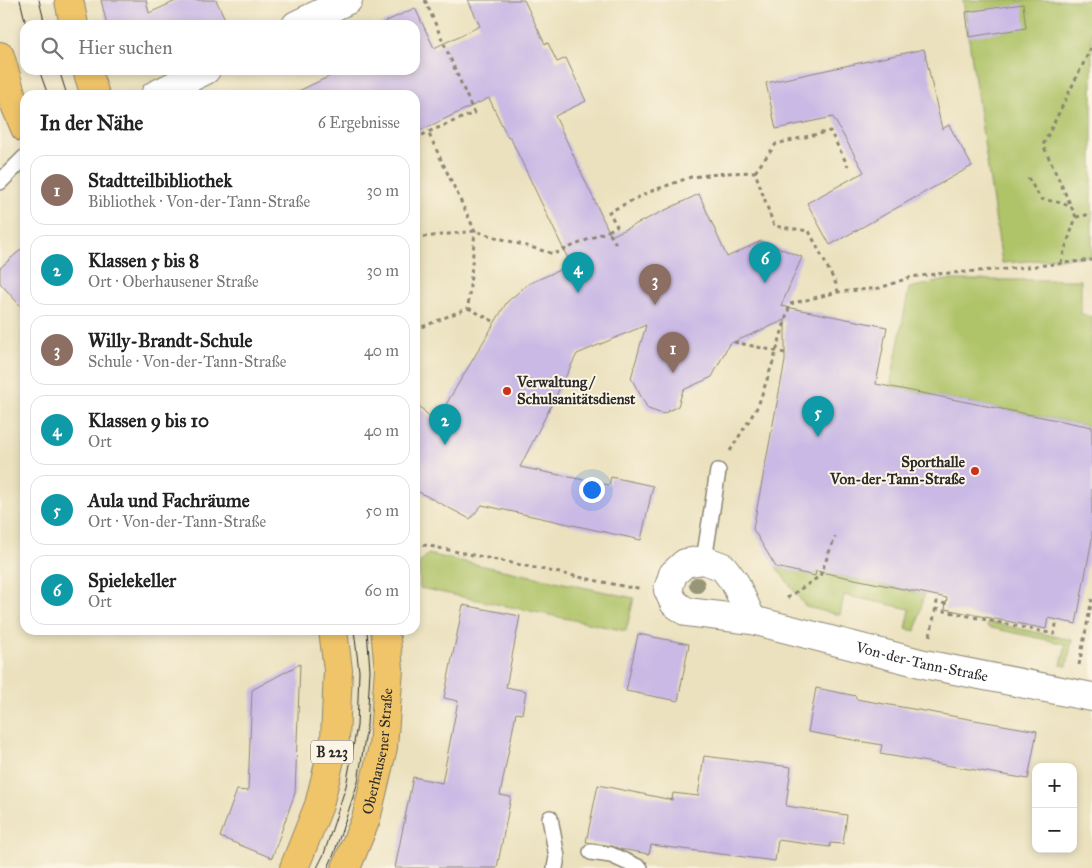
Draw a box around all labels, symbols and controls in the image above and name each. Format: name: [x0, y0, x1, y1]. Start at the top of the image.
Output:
search box: [20, 20, 420, 75]
icon: search: [38, 34, 66, 62]
text: Hier suchen: [78, 36, 172, 59]
text: In der Nähe: [40, 110, 143, 136]
text: 6 Ergebnisse: [318, 113, 400, 132]
text: Stadtteilbibliothek: [88, 169, 232, 192]
text: 1: [54, 181, 60, 200]
text: 30 m: [366, 181, 399, 200]
text: Bibliothek · Von-der-Tann-Straße: [88, 192, 310, 211]
pin: 6: [749, 242, 781, 283]
text: Klassen 5 bis 8: [88, 249, 199, 272]
pin: 4: [562, 252, 594, 293]
text: 2: [53, 261, 61, 280]
text: 30 m: [366, 261, 399, 280]
pin: 3: [639, 264, 671, 305]
text: Ort · Oberhausener Straße: [88, 272, 259, 291]
text: Willy-Brandt-Schule: [88, 329, 252, 352]
pin: 1: [657, 332, 689, 373]
text: 3: [54, 341, 60, 360]
text: 40 m: [364, 341, 399, 360]
text: Schule · Von-der-Tann-Straße: [88, 352, 287, 371]
place label: Verwaltung / Schulsanitätsdienst: [516, 373, 636, 408]
marker: Verwaltung / Schulsanitätsdienst: [501, 385, 513, 397]
pin: 5: [802, 396, 834, 437]
pin: 2: [429, 404, 461, 445]
text: Klassen 9 bis 10: [88, 409, 209, 432]
text: 4: [53, 421, 61, 440]
text: 40 m: [364, 421, 399, 440]
text: Ort: [88, 432, 112, 451]
place label: Sporthalle Von-der-Tann-Straße: [829, 453, 966, 488]
marker: Sporthalle Von-der-Tann-Straße: [969, 465, 981, 477]
your location: [579, 477, 605, 503]
text: Aula und Fachräume: [88, 489, 250, 512]
text: 5: [53, 501, 61, 520]
text: 50 m: [365, 501, 399, 520]
text: Ort · Von-der-Tann-Straße: [88, 512, 266, 531]
text: Spielekeller: [88, 569, 176, 592]
text: 6: [53, 581, 61, 600]
text: 60 m: [365, 581, 399, 600]
text: Ort: [88, 592, 112, 611]
street label: Von-der-Tann-Straße: [853, 638, 990, 685]
street label: Oberhausener Straße: [358, 687, 397, 816]
road number: B 223: [311, 740, 353, 764]
map controls: [1032, 763, 1077, 853]
button: +: [1032, 763, 1077, 808]
button: −: [1032, 808, 1077, 853]

